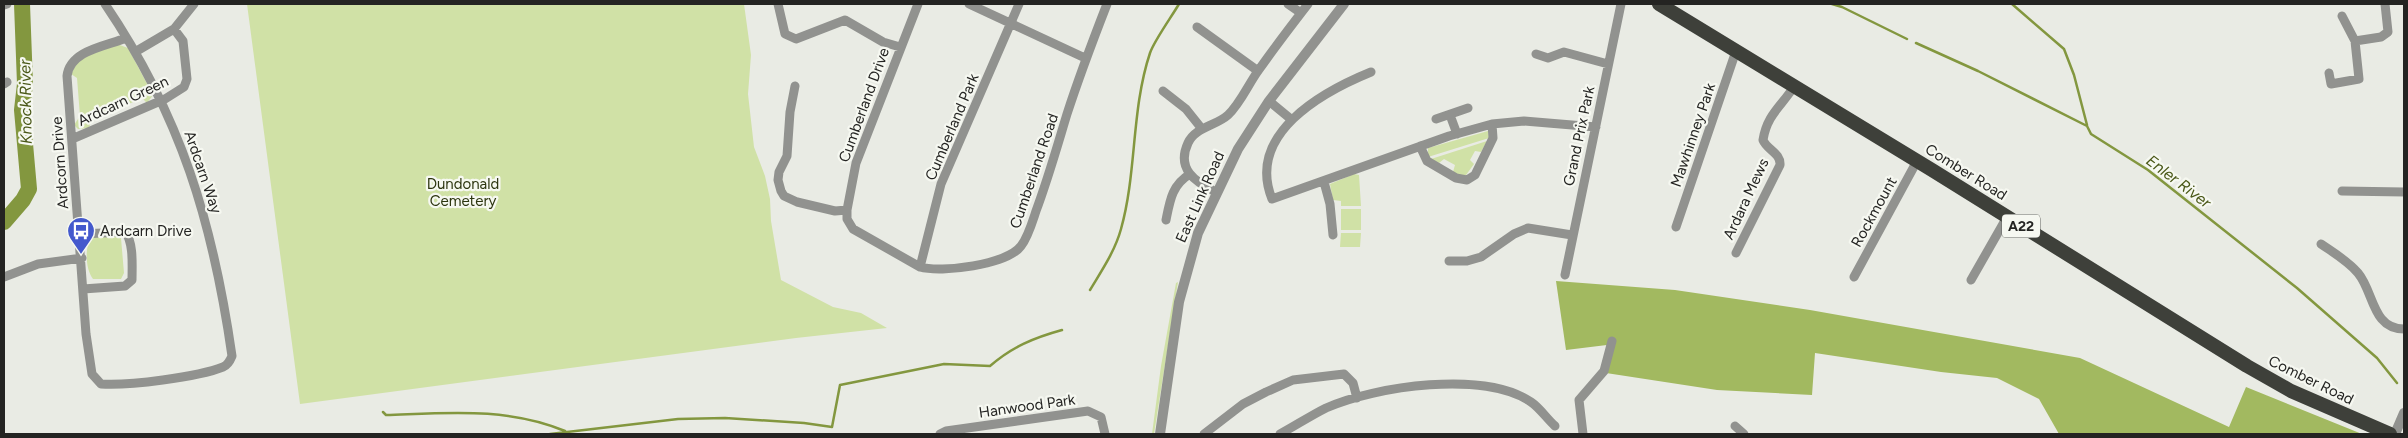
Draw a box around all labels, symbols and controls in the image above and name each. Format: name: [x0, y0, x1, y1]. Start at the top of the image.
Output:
street label: Cumberland Drive: [835, 45, 893, 165]
water label: Knock River: [15, 59, 36, 144]
street label: Cumberland Park: [921, 70, 983, 183]
street label: Ardcarn Green: [75, 72, 171, 130]
street label: Mawhinney Park: [1667, 80, 1719, 189]
street label: Grand Prix Park: [1560, 84, 1599, 188]
street label: Cumberland Road: [1006, 111, 1062, 231]
street label: Ardcorn Drive: [48, 116, 72, 210]
street label: Ardcarn Way: [180, 128, 226, 216]
street label: Comber Road: [1922, 140, 2010, 204]
street label: East Link Road: [1172, 149, 1228, 245]
water label: Enler River: [2143, 151, 2215, 212]
street label: Ardara Mews: [1719, 156, 1773, 242]
street label: Rockmount: [1847, 174, 1901, 250]
park label: Dundonald Cemetery: [427, 175, 499, 210]
road number: A22: [2002, 215, 2040, 238]
bus stop icon: Ardcarn Drive: [66, 216, 96, 255]
place label: Ardcarn Drive: [100, 222, 192, 240]
street label: Comber Road: [2265, 352, 2357, 408]
street label: Hanwood Park: [978, 390, 1077, 422]

